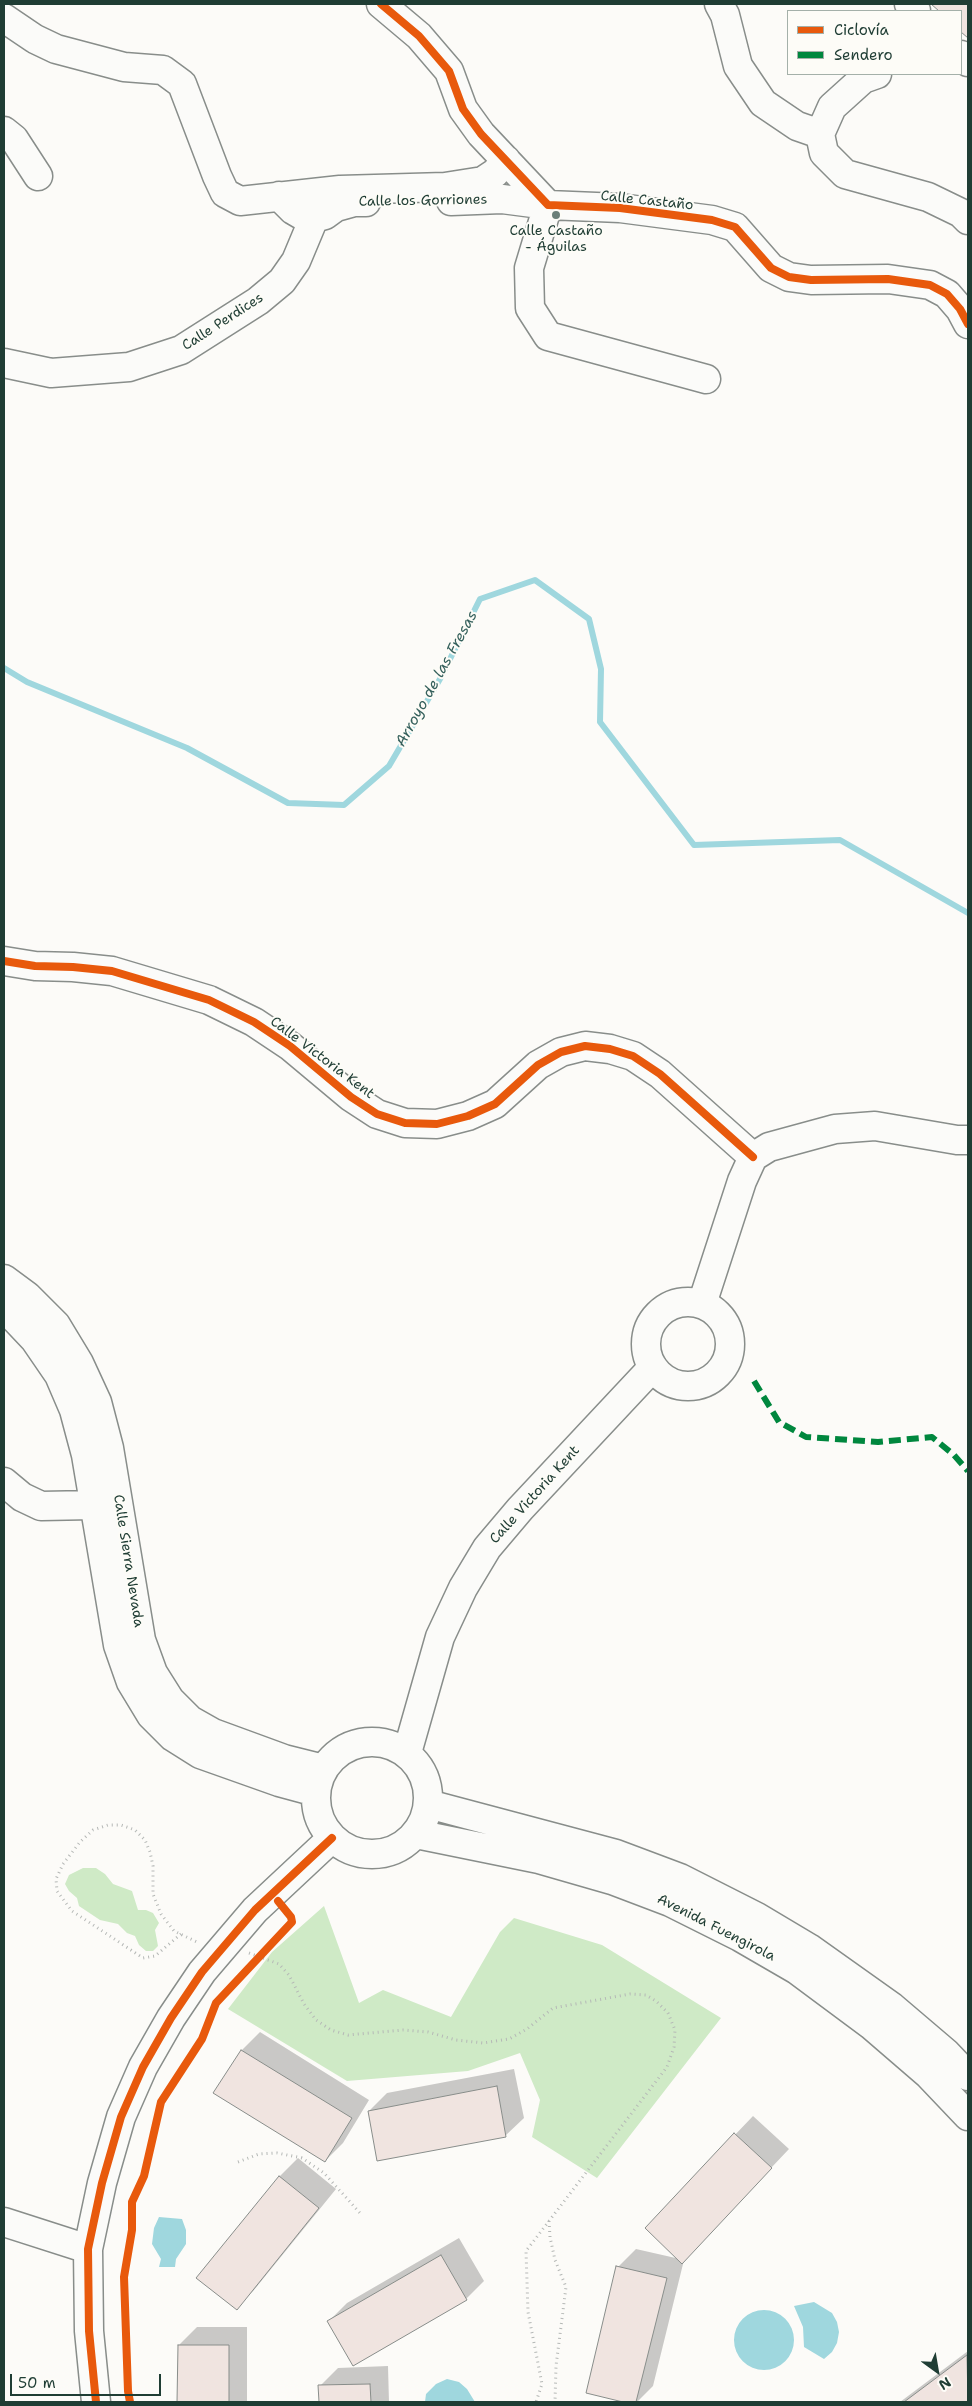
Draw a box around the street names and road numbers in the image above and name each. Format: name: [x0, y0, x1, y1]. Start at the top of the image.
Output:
street label: Calle Castaño: [600, 188, 694, 214]
street label: Calle los Gorriones: [359, 191, 487, 211]
street label: Calle Perdices: [179, 290, 267, 354]
street label: Calle Victoria Kent: [267, 1013, 377, 1103]
street label: Calle Victoria Kent: [487, 1442, 583, 1548]
street label: Calle Sierra Nevada: [109, 1493, 147, 1629]
street label: Avenida Fuengirola: [654, 1891, 778, 1965]

